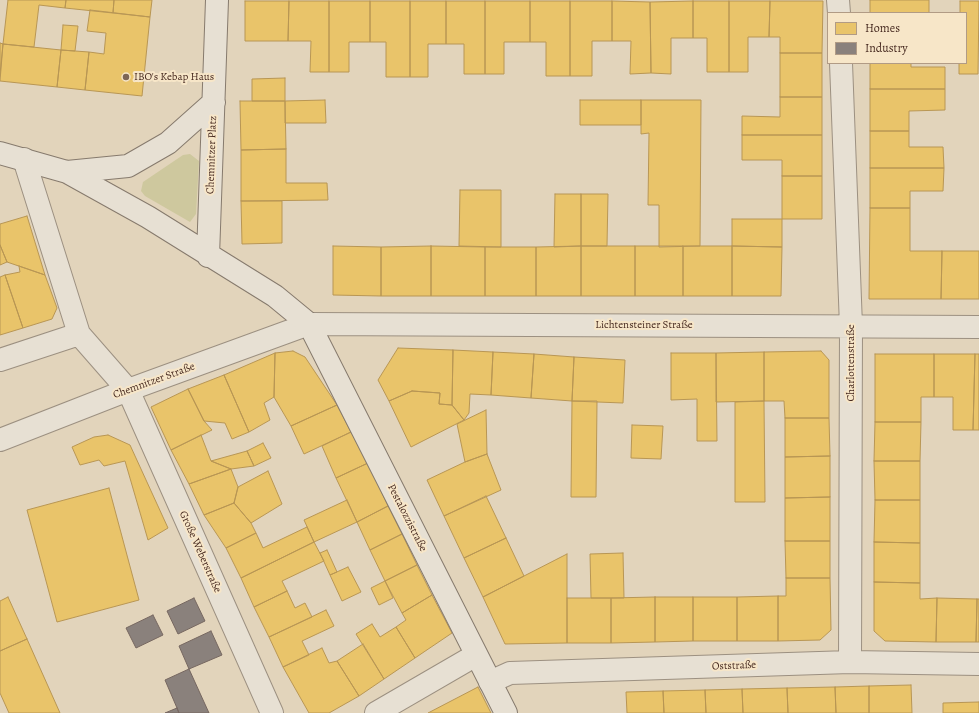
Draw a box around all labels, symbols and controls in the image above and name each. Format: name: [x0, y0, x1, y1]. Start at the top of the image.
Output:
legend: [827, 12, 967, 64]
text: Homes: [865, 20, 900, 36]
text: Industry: [865, 40, 908, 56]
place label: IBO's Kebap Haus: [134, 70, 214, 84]
marker: IBO's Kebap Haus: [121, 72, 131, 82]
street label: Chemnitzer Platz: [204, 116, 220, 194]
street label: Lichtensteiner Straße: [595, 318, 693, 332]
street label: Charlottenstraße: [844, 324, 858, 402]
street label: Chemnitzer Straße: [111, 360, 197, 402]
street label: Pestalozzistraße: [384, 482, 430, 554]
street label: Große Weberstraße: [176, 509, 224, 595]
street label: Oststraße: [712, 659, 756, 673]

